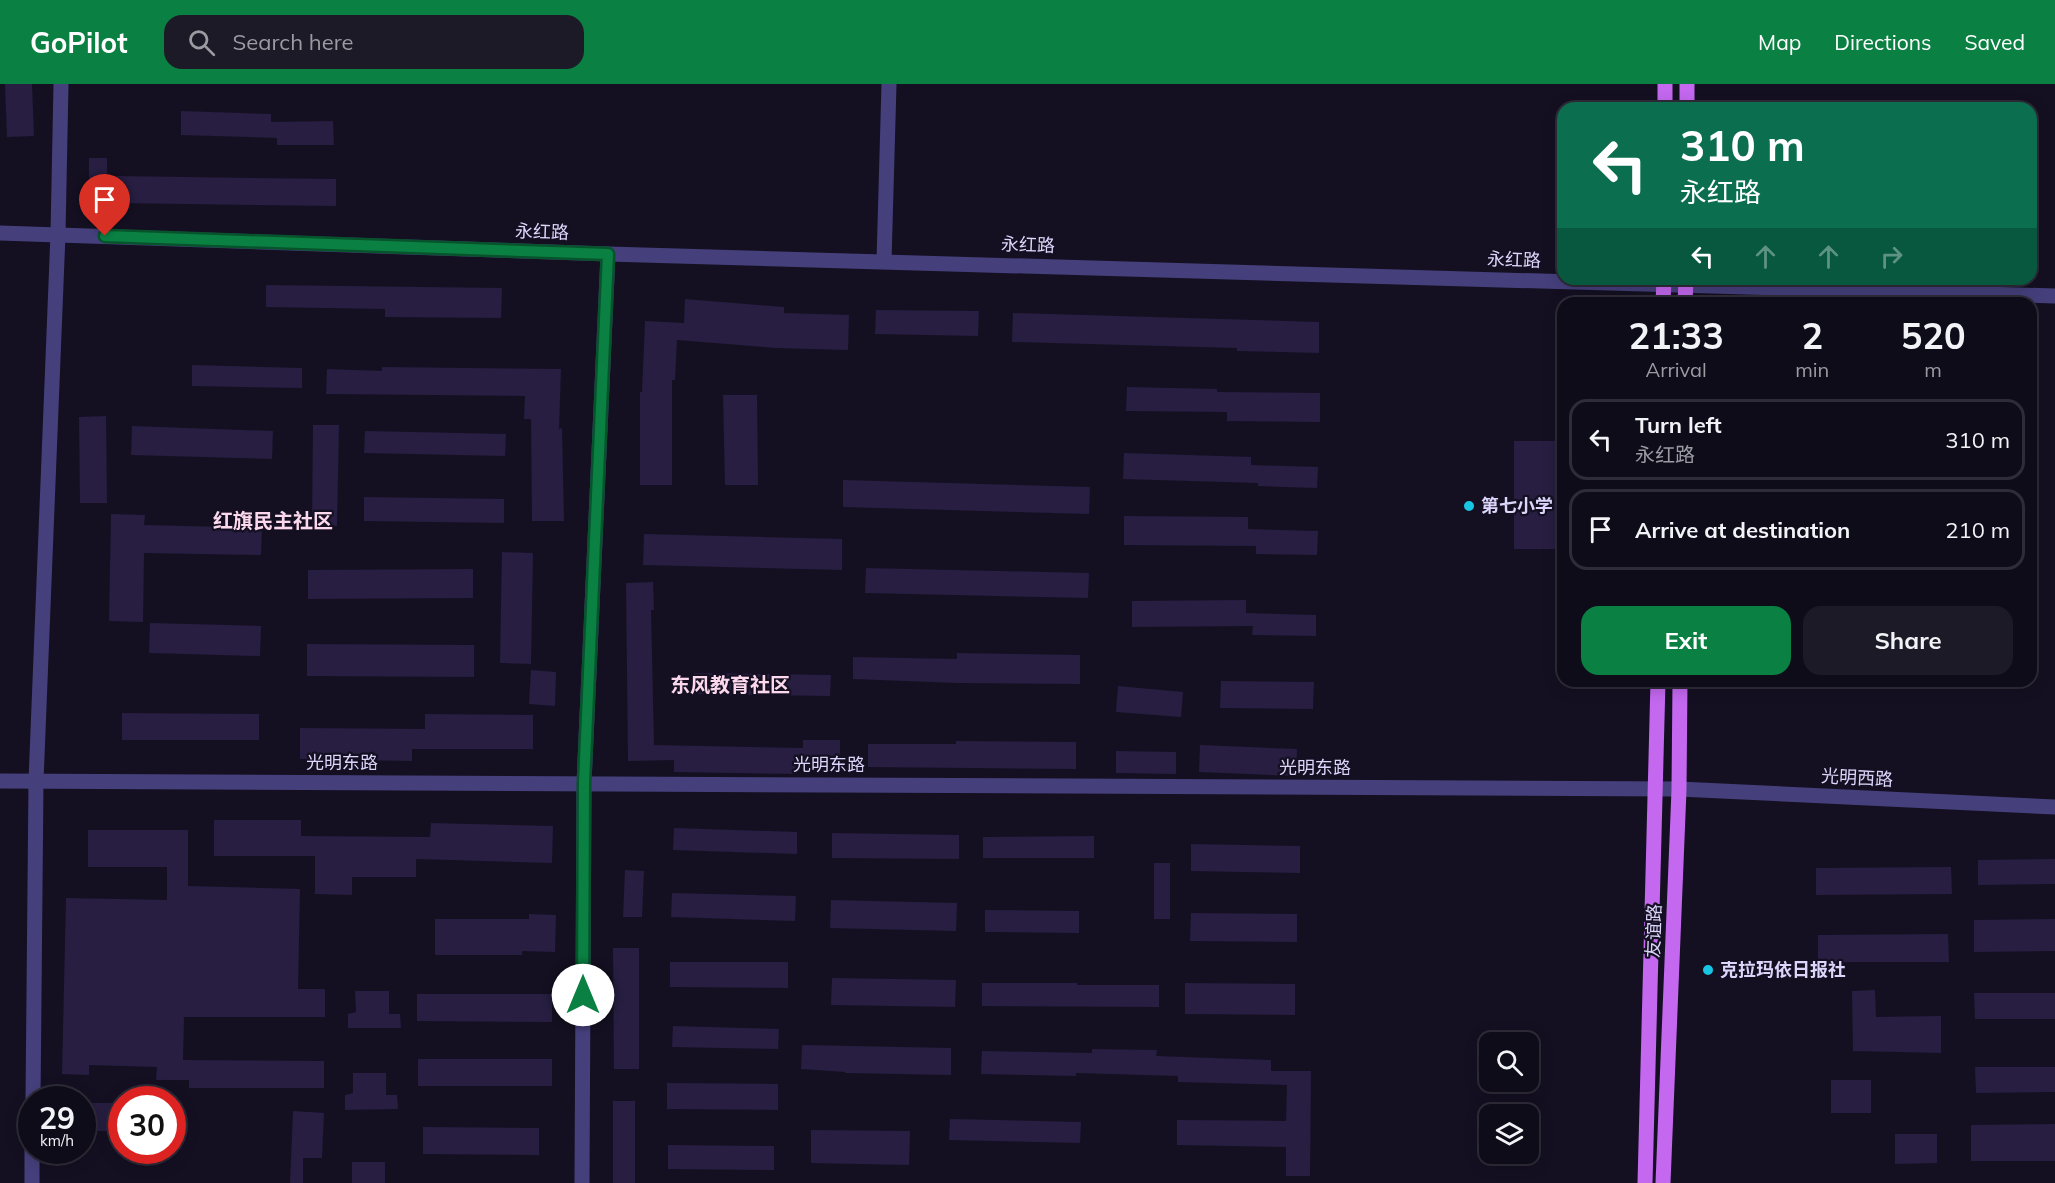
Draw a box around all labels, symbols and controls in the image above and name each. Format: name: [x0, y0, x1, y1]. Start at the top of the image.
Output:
search box: [164, 15, 584, 69]
text: GoPilot: [30, 25, 128, 60]
icon: search: [185, 26, 218, 59]
text: Search here: [233, 28, 354, 56]
text: Map: [1758, 29, 1801, 55]
text: Directions: [1834, 29, 1931, 55]
text: Saved: [1964, 29, 2025, 55]
text: 310 m: [1680, 119, 1805, 172]
icon: left: [1581, 126, 1659, 204]
pin: [79, 174, 130, 236]
text: 永红路: [1680, 175, 1761, 209]
icon: arrive: [88, 183, 121, 216]
street label: 永红路: [515, 219, 569, 244]
street label: 永红路: [1001, 232, 1055, 257]
icon: left: [1686, 240, 1719, 273]
icon: ahead: [1749, 240, 1782, 273]
icon: ahead: [1812, 240, 1845, 273]
icon: right: [1875, 240, 1908, 273]
street label: 永红路: [1487, 247, 1541, 272]
text: 21:33: [1628, 313, 1724, 358]
text: 2: [1801, 313, 1823, 358]
text: 520: [1901, 313, 1966, 358]
text: Arrival: [1646, 357, 1707, 382]
text: min: [1795, 357, 1829, 382]
text: m: [1924, 357, 1942, 382]
text: Turn left: [1635, 411, 1722, 439]
icon: left: [1584, 423, 1617, 456]
text: 310 m: [1945, 426, 2010, 454]
text: 永红路: [1635, 442, 1695, 467]
place label: 第七小学: [1481, 494, 1553, 517]
marker: 第七小学: [1462, 499, 1476, 513]
district label: 红旗民主社区: [213, 508, 333, 533]
icon: arrive: [1584, 513, 1617, 546]
text: Arrive at destination: [1635, 516, 1850, 544]
text: 210 m: [1945, 516, 2010, 544]
button: Exit: [1581, 606, 1791, 675]
button: Share: [1803, 606, 2013, 675]
district label: 东风教育社区: [670, 672, 790, 697]
street label: 光明东路: [306, 751, 378, 774]
street label: 光明东路: [793, 753, 865, 776]
street label: 光明东路: [1279, 756, 1351, 779]
street label: 光明西路: [1820, 764, 1894, 791]
street label: 友谊路: [1641, 904, 1666, 958]
place label: 克拉玛依日报社: [1720, 958, 1846, 981]
position arrow: [551, 963, 615, 1027]
marker: 克拉玛依日报社: [1701, 963, 1715, 977]
map controls: [1479, 1032, 1539, 1164]
button: search: [1479, 1032, 1539, 1092]
speed limit sign: 30: [108, 1086, 186, 1164]
text: 29: [39, 1099, 75, 1137]
button: layers: [1479, 1104, 1539, 1164]
text: km/h: [40, 1131, 74, 1150]

